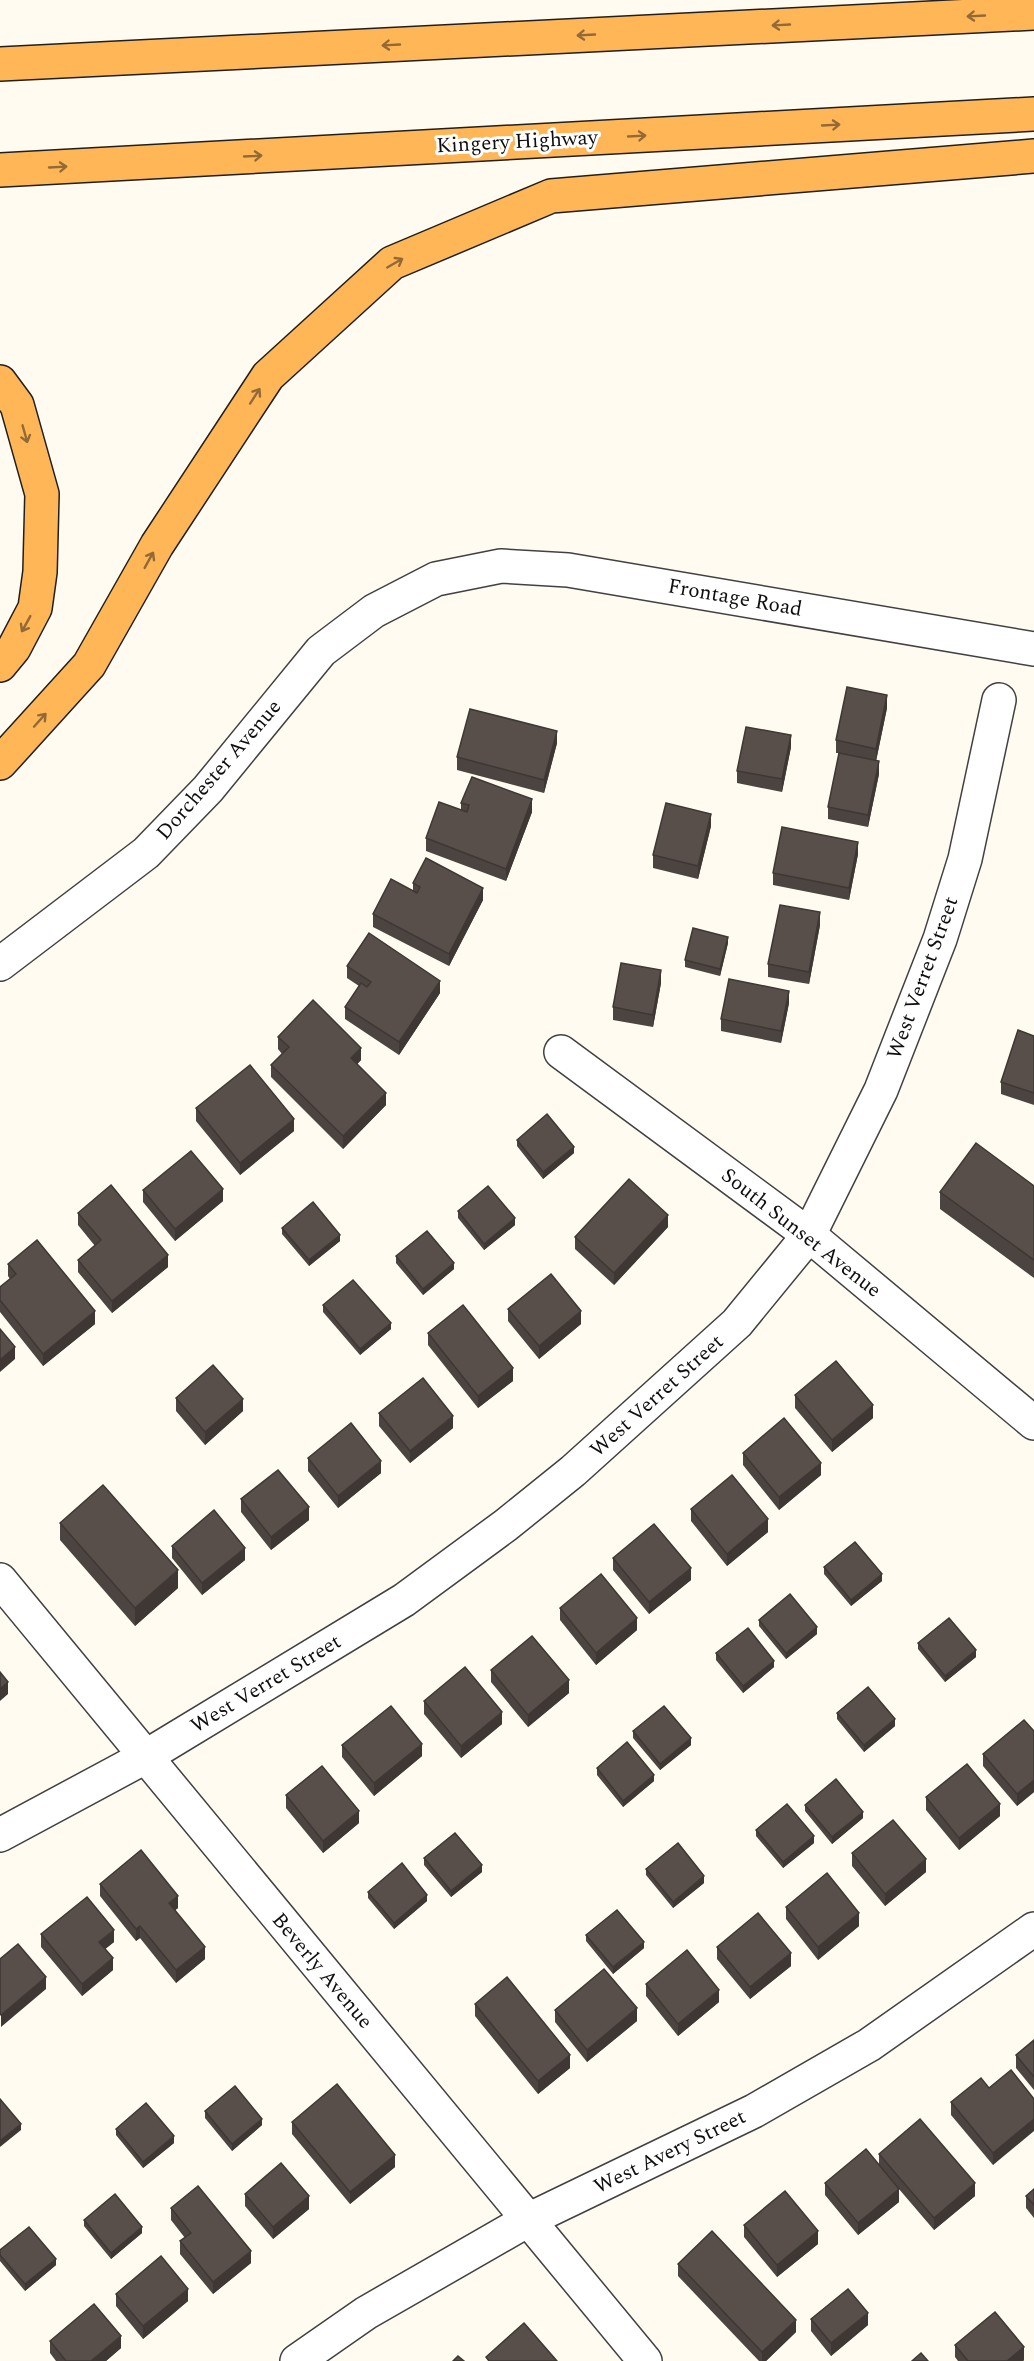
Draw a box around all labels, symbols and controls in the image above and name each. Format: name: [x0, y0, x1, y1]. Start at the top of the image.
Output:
one-way arrow: [966, 10, 986, 21]
one-way arrow: [771, 20, 791, 31]
one-way arrow: [577, 29, 597, 40]
one-way arrow: [382, 39, 402, 50]
one-way arrow: [821, 120, 841, 131]
street label: Kingery Highway: [435, 122, 599, 162]
one-way arrow: [626, 130, 646, 141]
one-way arrow: [243, 151, 263, 162]
one-way arrow: [48, 161, 68, 172]
one-way arrow: [386, 257, 403, 269]
one-way arrow: [249, 389, 261, 405]
one-way arrow: [20, 424, 32, 443]
one-way arrow: [143, 552, 155, 569]
street label: Frontage Road: [665, 570, 805, 626]
one-way arrow: [20, 615, 32, 632]
street label: Dorchester Avenue: [149, 692, 289, 848]
one-way arrow: [33, 713, 47, 728]
street label: West Verret Street: [879, 892, 967, 1064]
street label: South Sunset Avenue: [714, 1160, 888, 1306]
street label: West Verret Street: [583, 1327, 731, 1465]
street label: West Verret Street: [184, 1626, 348, 1742]
street label: Beverly Avenue: [264, 1906, 380, 2036]
street label: West Avery Street: [588, 2101, 752, 2203]

